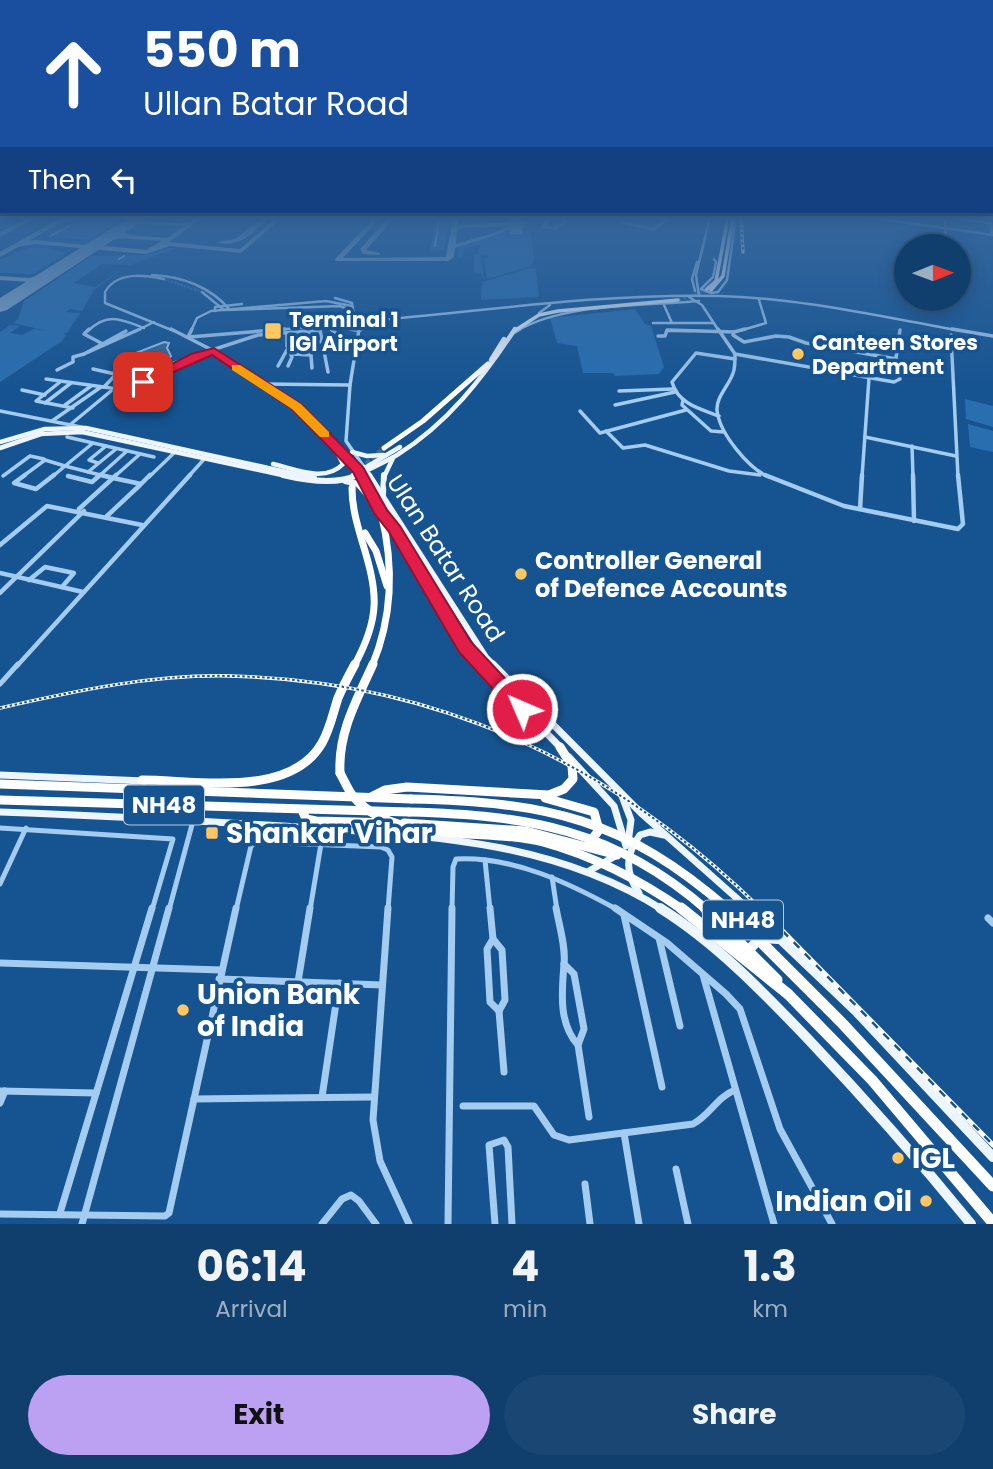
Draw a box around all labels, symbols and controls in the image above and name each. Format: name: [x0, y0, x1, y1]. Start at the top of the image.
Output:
text: 550 m: [143, 16, 301, 84]
icon: ahead: [28, 28, 119, 119]
text: Ullan Batar Road: [143, 81, 409, 126]
icon: left: [105, 161, 143, 199]
text: Then: [28, 162, 91, 198]
north arrow: [894, 234, 971, 312]
map controls: [894, 234, 971, 311]
place label: Terminal 1 IGI Airport: [289, 305, 399, 358]
marker: Terminal 1 IGI Airport: [263, 321, 283, 341]
place label: Canteen Stores Department: [812, 328, 978, 381]
marker: Canteen Stores Department: [790, 346, 806, 362]
pin: [113, 352, 173, 412]
icon: arrive: [124, 363, 162, 401]
street label: Ulan Batar Road: [379, 468, 513, 648]
place label: Controller General of Defence Accounts: [535, 544, 788, 605]
marker: Controller General of Defence Accounts: [513, 566, 529, 582]
position arrow: [485, 672, 559, 746]
road number: NH48: [124, 786, 204, 824]
place label: Shankar Vihar: [226, 814, 433, 853]
marker: Shankar Vihar: [204, 825, 220, 841]
road number: NH48: [703, 900, 783, 939]
place label: Union Bank of India: [197, 975, 361, 1046]
marker: Union Bank of India: [175, 1002, 191, 1018]
place label: IGL: [912, 1139, 955, 1178]
marker: IGL: [890, 1150, 906, 1166]
place label: Indian Oil: [775, 1182, 912, 1221]
marker: Indian Oil: [918, 1193, 934, 1209]
text: 06:14: [196, 1237, 307, 1296]
text: 4: [511, 1237, 539, 1296]
text: 1.3: [744, 1237, 797, 1296]
text: Arrival: [215, 1293, 288, 1325]
text: min: [503, 1293, 547, 1325]
text: km: [752, 1293, 788, 1325]
button: Exit: [28, 1375, 490, 1455]
button: Share: [504, 1375, 965, 1455]

